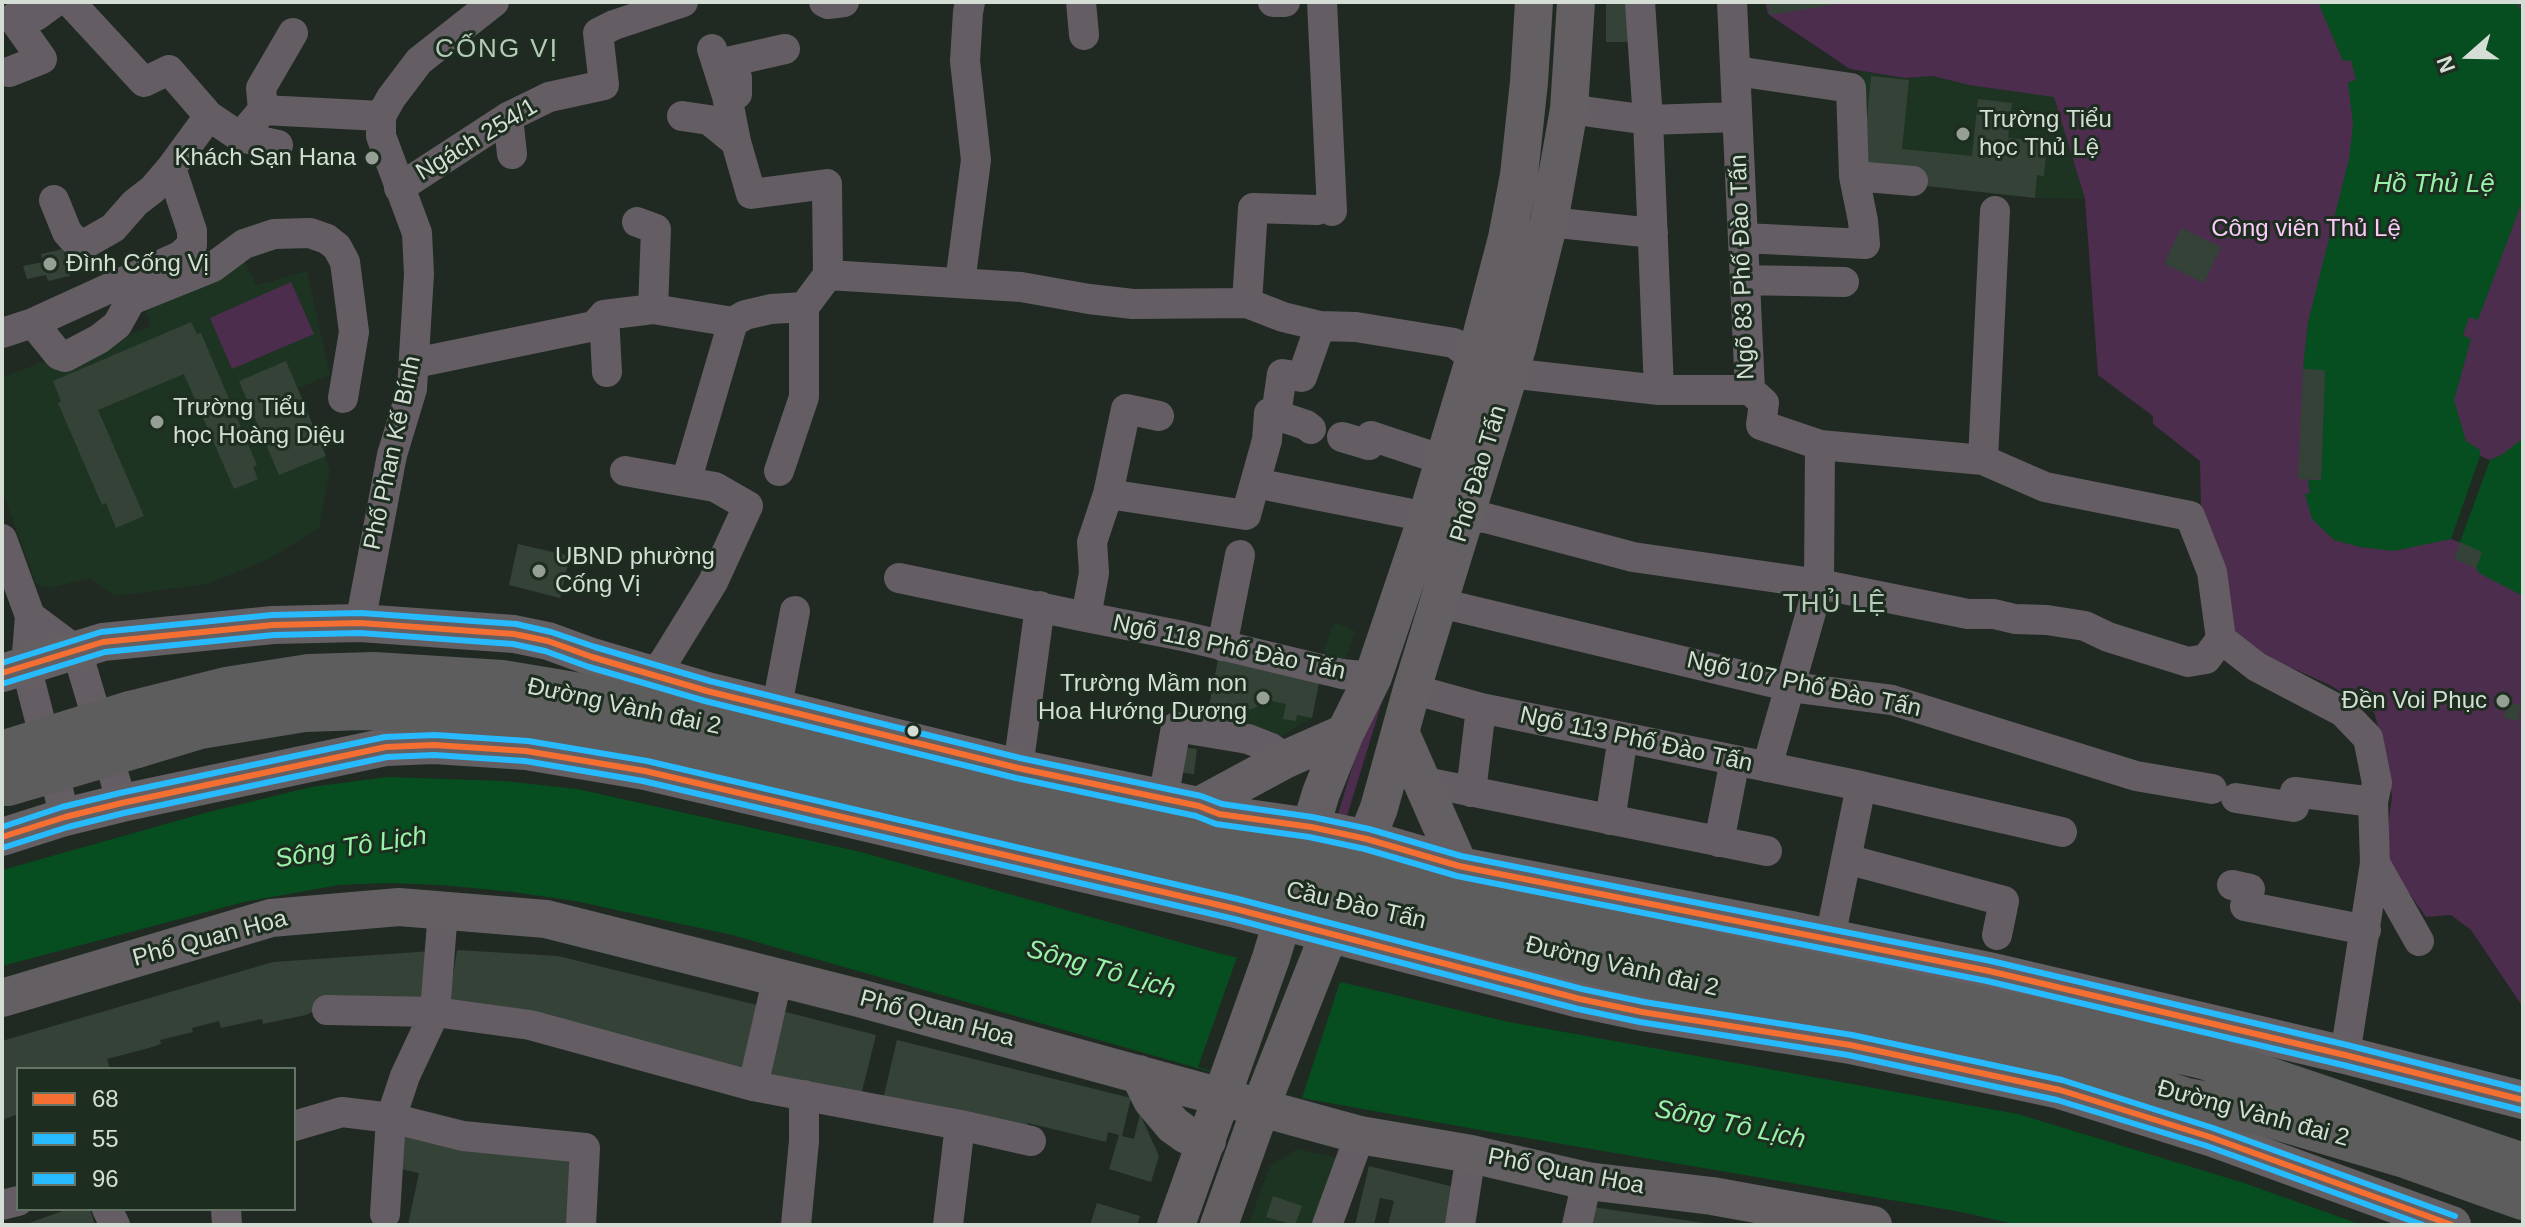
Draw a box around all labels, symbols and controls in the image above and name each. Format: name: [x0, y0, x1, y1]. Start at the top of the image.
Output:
north arrow: [2429, 16, 2509, 96]
district label: CỐNG VỊ: [435, 34, 559, 66]
text: N: [2432, 53, 2460, 76]
street label: Ngách 254/1: [411, 93, 543, 187]
place label: Trường Tiểu học Thủ Lệ: [1979, 106, 2112, 162]
marker: Trường Tiểu học Thủ Lệ: [1954, 125, 1972, 143]
place label: Khách Sạn Hana: [175, 144, 356, 172]
marker: Khách Sạn Hana: [363, 149, 381, 167]
street label: Ngõ 83 Phố Đào Tấn: [1725, 154, 1761, 380]
water label: Hồ Thủ Lệ: [2373, 169, 2495, 201]
park label: Công viên Thủ Lệ: [2211, 215, 2401, 243]
place label: Đình Cống Vị: [66, 250, 209, 278]
marker: Đình Cống Vị: [41, 255, 59, 273]
street label: Phố Phan Kế Bính: [358, 353, 428, 553]
place label: Trường Tiểu học Hoàng Diệu: [173, 394, 345, 450]
street label: Phố Đào Tấn: [1445, 402, 1513, 546]
marker: Trường Tiểu học Hoàng Diệu: [148, 413, 166, 431]
place label: UBND phường Cống Vị: [555, 543, 715, 599]
marker: UBND phường Cống Vị: [530, 562, 548, 580]
district label: THỦ LỆ: [1783, 589, 1887, 621]
street label: Ngõ 118 Phố Đào Tấn: [1110, 609, 1348, 687]
street label: Ngõ 107 Phố Đào Tấn: [1684, 646, 1924, 724]
place label: Trường Mầm non Hoa Hướng Dương: [1038, 670, 1247, 726]
street label: Đường Vành đai 2: [525, 672, 723, 742]
place label: Đền Voi Phục: [2342, 687, 2487, 715]
marker: Trường Mầm non Hoa Hướng Dương: [1254, 689, 1272, 707]
marker: Đền Voi Phục: [2494, 692, 2512, 710]
street label: Ngõ 113 Phố Đào Tấn: [1517, 701, 1755, 779]
unlabelled marker: [905, 723, 921, 739]
water label: Sông Tô Lịch: [273, 821, 429, 875]
street label: Cầu Đào Tấn: [1283, 876, 1429, 936]
street label: Phố Quan Hoa: [130, 905, 290, 973]
street label: Đường Vành đai 2: [1523, 931, 1721, 1003]
water label: Sông Tô Lịch: [1023, 934, 1179, 1006]
street label: Phố Quan Hoa: [857, 985, 1017, 1053]
legend: [16, 1067, 296, 1211]
street label: Đường Vành đai 2: [2154, 1075, 2352, 1153]
text: 68: [92, 1085, 119, 1112]
water label: Sông Tô Lịch: [1652, 1094, 1808, 1156]
text: 55: [92, 1125, 119, 1152]
street label: Phố Quan Hoa: [1485, 1143, 1647, 1201]
text: 96: [92, 1165, 119, 1192]

